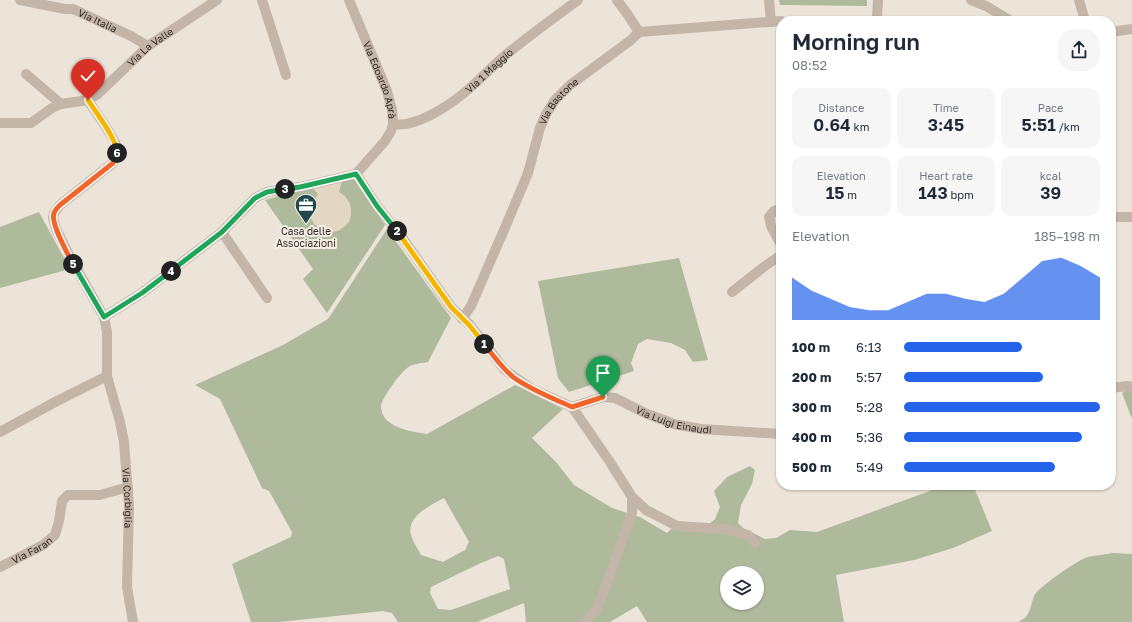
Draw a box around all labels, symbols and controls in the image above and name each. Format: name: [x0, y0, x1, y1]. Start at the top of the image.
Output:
street label: Via Italia: [76, 6, 119, 35]
street label: Via La Valle: [125, 25, 175, 69]
text: Morning run: [792, 28, 920, 55]
button: share: [1058, 29, 1100, 71]
street label: Via Edoardo Aprà: [361, 39, 399, 119]
street label: Via 1 Maggio: [463, 46, 515, 95]
text: 08:52: [792, 57, 827, 73]
pin: [71, 59, 105, 100]
icon: check: [77, 65, 99, 87]
street label: Via Bastone: [536, 75, 580, 126]
text: Distance: [818, 101, 864, 114]
text: Time: [933, 101, 959, 114]
text: Pace: [1038, 101, 1064, 114]
text: 0.64: [813, 114, 851, 135]
text: 3:45: [928, 114, 964, 135]
text: 5:51: [1022, 114, 1056, 135]
text: km: [851, 120, 869, 133]
text: /km: [1056, 120, 1080, 133]
pin: 6: [107, 143, 127, 163]
text: 6: [114, 146, 121, 159]
text: Elevation: [817, 169, 866, 182]
text: Heart rate: [919, 169, 973, 182]
text: kcal: [1040, 169, 1062, 182]
pin: 3: [275, 179, 295, 199]
text: 3: [282, 182, 288, 195]
text: 15: [826, 182, 844, 203]
text: 143: [918, 182, 948, 203]
text: 39: [1040, 182, 1061, 203]
text: m: [844, 188, 857, 201]
text: bpm: [948, 188, 974, 201]
office icon: Casa delle Associazioni: [293, 192, 319, 225]
pin: 2: [387, 221, 407, 241]
text: 2: [394, 224, 400, 237]
place label: Casa delle Associazioni: [276, 225, 336, 249]
text: Elevation: [792, 228, 850, 244]
text: 185–198 m: [1034, 228, 1100, 244]
pin: 5: [63, 254, 83, 274]
text: 5: [70, 257, 76, 270]
pin: 4: [161, 261, 181, 281]
text: 4: [168, 264, 174, 277]
pin: 1: [474, 334, 494, 354]
text: 1: [481, 337, 487, 350]
text: 100 m: [792, 339, 830, 355]
text: 6:13: [856, 339, 882, 355]
pin: [586, 356, 620, 397]
icon: arrive: [592, 362, 614, 384]
text: 200 m: [792, 369, 831, 385]
text: 5:57: [856, 369, 882, 385]
text: 300 m: [792, 399, 831, 415]
text: 5:28: [856, 399, 883, 415]
street label: Via Luigi Einaudi: [634, 403, 712, 436]
text: 400 m: [792, 429, 832, 445]
text: 5:36: [856, 429, 883, 445]
text: 500 m: [792, 459, 831, 475]
text: 5:49: [856, 459, 883, 475]
street label: Via Corbiglia: [120, 467, 135, 528]
street label: Via Faran: [9, 534, 55, 566]
map controls: [720, 566, 764, 610]
button: layers: [720, 566, 764, 610]

